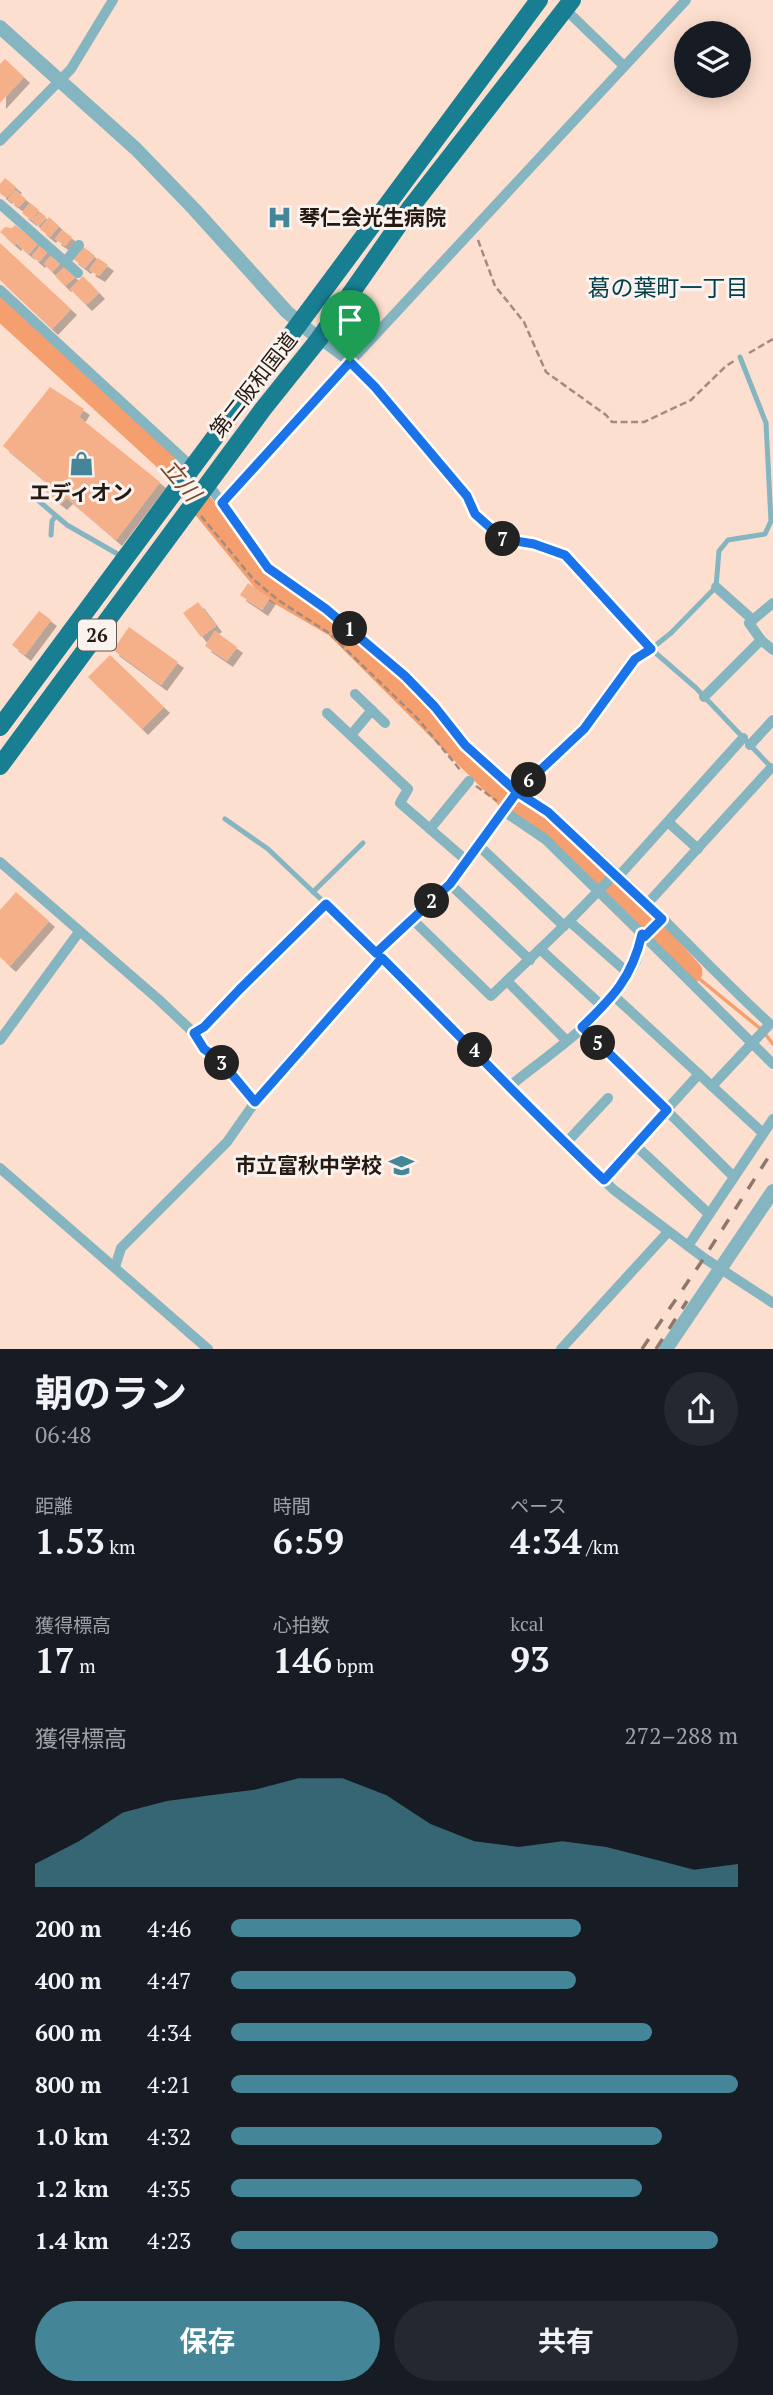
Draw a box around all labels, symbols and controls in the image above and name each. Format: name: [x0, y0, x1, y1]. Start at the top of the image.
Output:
map controls: [674, 21, 751, 98]
button: layers: [674, 21, 751, 98]
place label: 琴仁会光生病院: [299, 203, 446, 231]
hospital icon: 琴仁会光生病院: [265, 204, 293, 232]
district label: 葛の葉町一丁目: [588, 272, 749, 303]
pin: [320, 290, 380, 362]
icon: arrive: [331, 301, 369, 339]
street label: 第二阪和国道: [203, 326, 303, 443]
shop icon: エディオン: [67, 450, 95, 478]
water label: 立川: [155, 452, 210, 510]
place label: エディオン: [29, 478, 133, 506]
pin: 7: [486, 522, 520, 556]
text: 7: [497, 526, 508, 551]
pin: 1: [332, 612, 368, 646]
text: 1: [344, 616, 355, 641]
road number: 26: [78, 620, 116, 650]
pin: 6: [512, 762, 546, 798]
text: 6: [523, 767, 534, 792]
pin: 2: [414, 884, 450, 918]
text: 2: [426, 888, 437, 913]
pin: 5: [580, 1026, 616, 1060]
text: 5: [592, 1030, 603, 1055]
pin: 4: [458, 1032, 492, 1068]
text: 4: [469, 1037, 480, 1062]
pin: 3: [204, 1046, 240, 1080]
text: 3: [216, 1050, 227, 1075]
place label: 市立富秋中学校: [235, 1151, 382, 1179]
school or university icon: 市立富秋中学校: [388, 1152, 416, 1180]
text: 朝のラン: [35, 1368, 187, 1418]
button: share: [664, 1372, 738, 1446]
text: 06:48: [35, 1419, 92, 1450]
text: 距離: [35, 1493, 73, 1518]
text: 時間: [273, 1493, 311, 1518]
text: ペース: [510, 1493, 566, 1518]
text: 1.53: [35, 1518, 105, 1564]
text: 6:59: [273, 1518, 344, 1564]
text: 4:34: [510, 1518, 582, 1564]
text: km: [105, 1534, 136, 1559]
text: /km: [582, 1534, 619, 1559]
text: kcal: [510, 1611, 544, 1636]
text: 獲得標高: [35, 1612, 111, 1637]
text: 心拍数: [273, 1612, 330, 1637]
text: 93: [510, 1636, 550, 1682]
text: 17: [35, 1637, 75, 1683]
text: 146: [273, 1637, 332, 1683]
text: m: [75, 1653, 96, 1678]
text: bpm: [332, 1653, 374, 1678]
text: 272–288 m: [625, 1720, 738, 1751]
text: 獲得標高: [35, 1723, 127, 1754]
text: 200 m: [35, 1913, 101, 1944]
text: 4:46: [147, 1913, 191, 1944]
text: 400 m: [35, 1965, 101, 1996]
text: 4:47: [147, 1965, 191, 1996]
text: 600 m: [35, 2017, 101, 2048]
text: 4:34: [147, 2017, 191, 2048]
text: 800 m: [35, 2069, 101, 2100]
text: 4:21: [147, 2069, 191, 2100]
text: 1.0 km: [35, 2121, 109, 2152]
text: 4:32: [147, 2121, 191, 2152]
text: 1.2 km: [35, 2173, 109, 2204]
text: 4:35: [147, 2173, 191, 2204]
text: 1.4 km: [35, 2225, 109, 2256]
text: 4:23: [147, 2225, 191, 2256]
button: 保存: [35, 2301, 380, 2381]
button: 共有: [394, 2301, 738, 2381]

